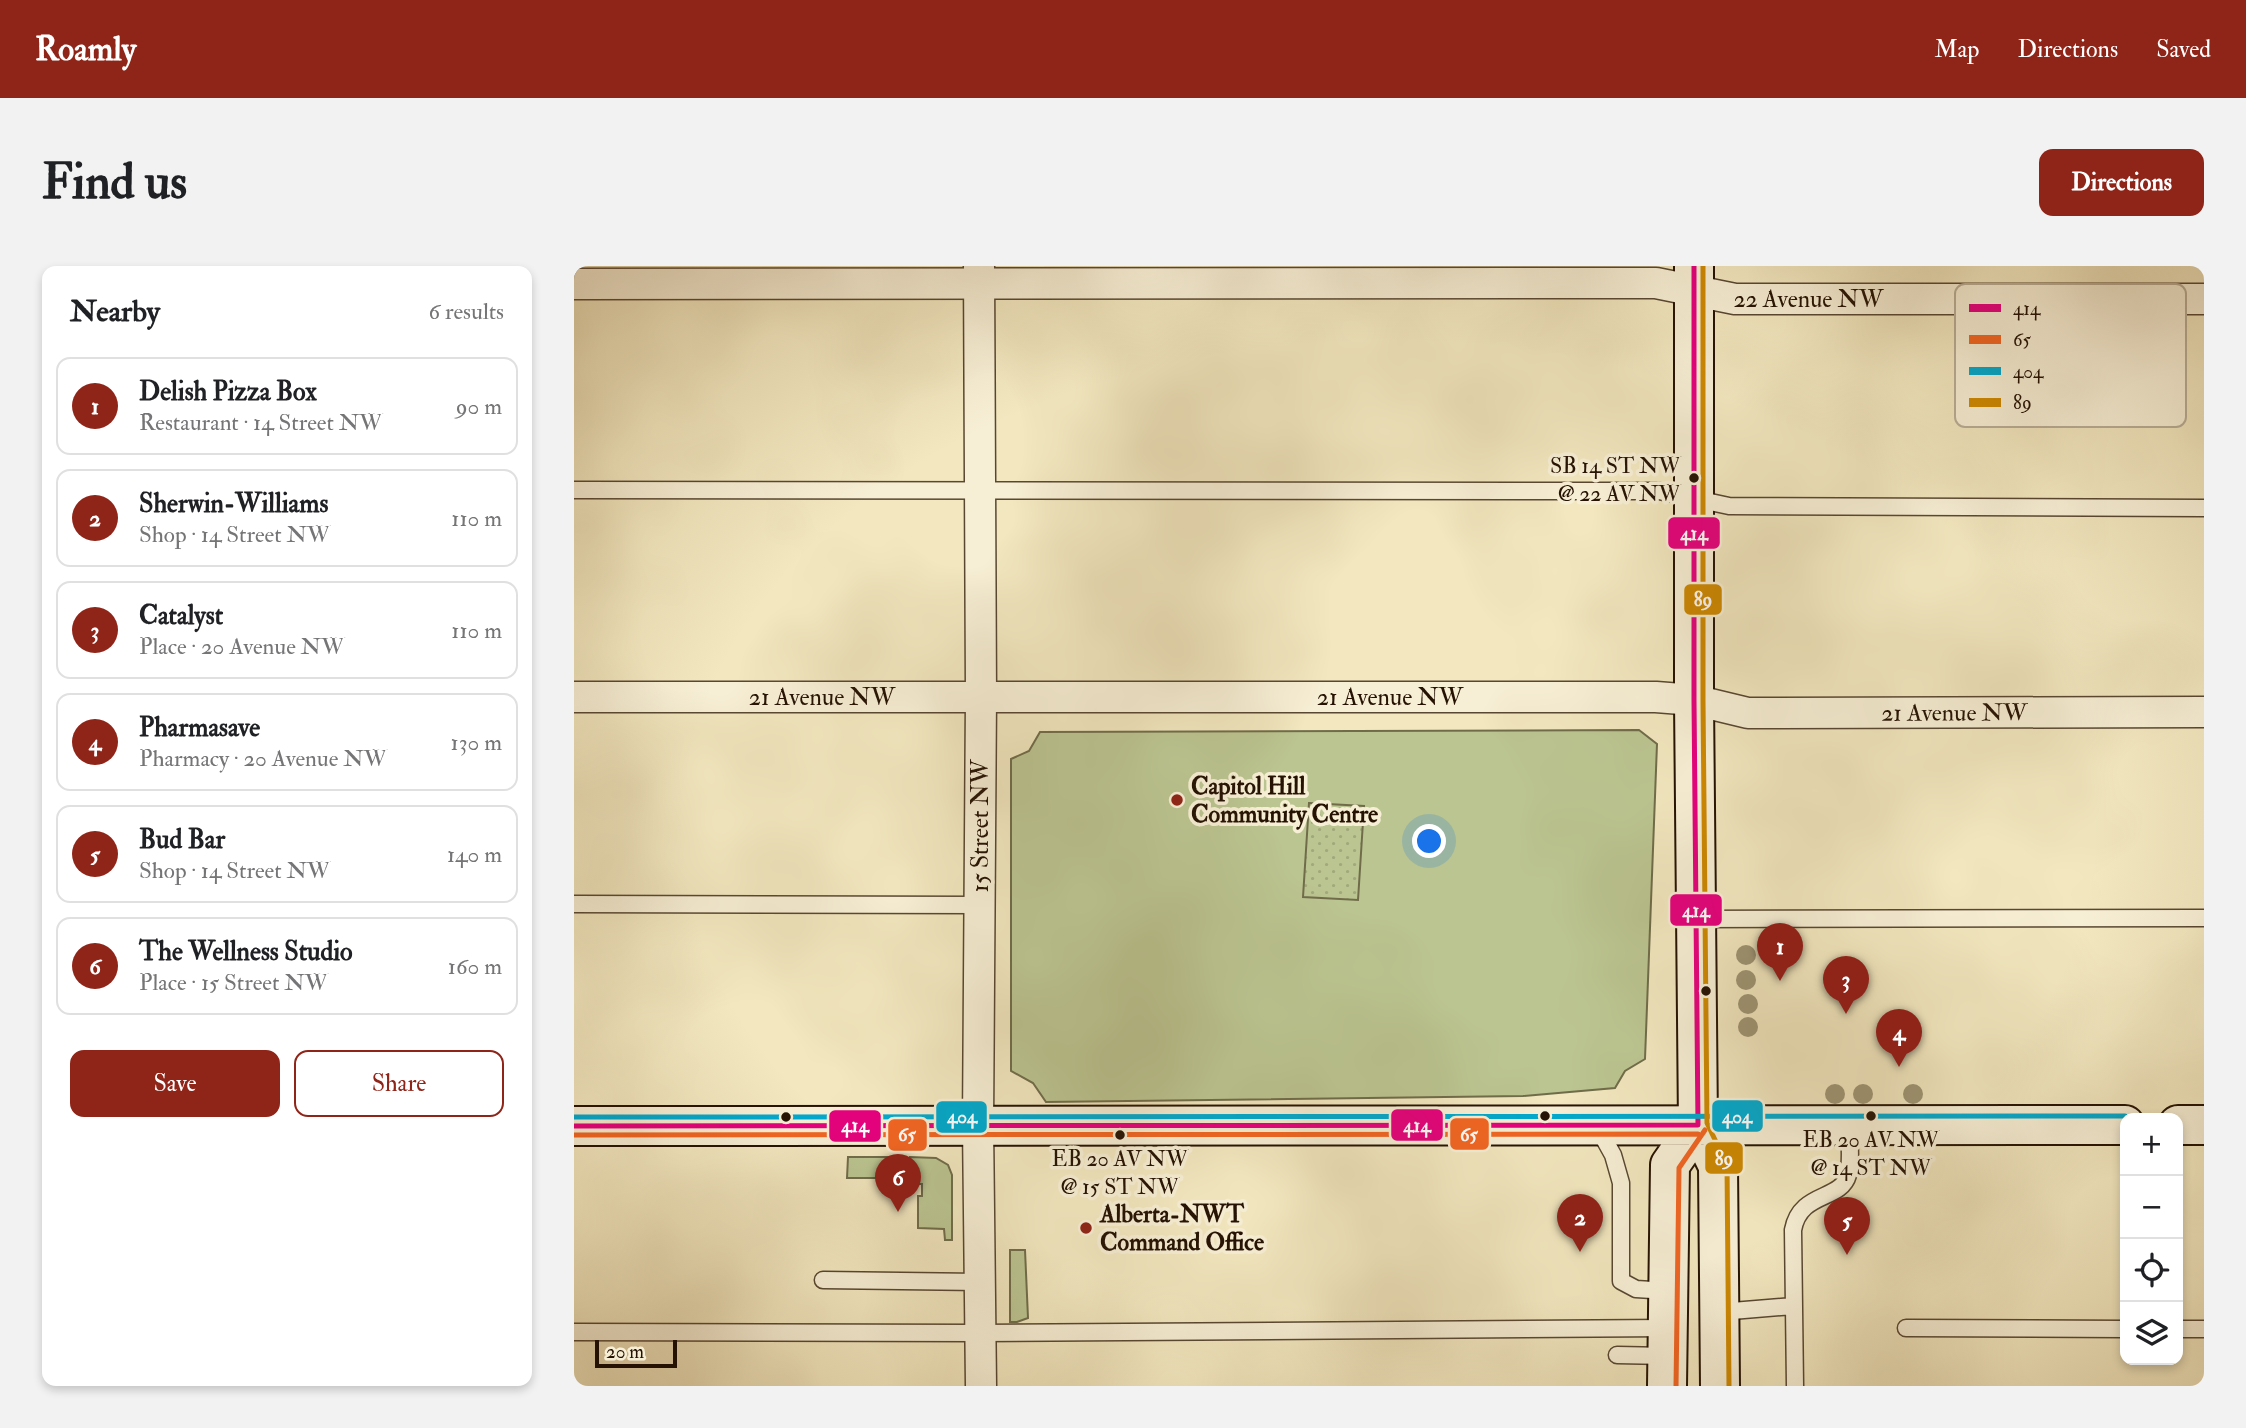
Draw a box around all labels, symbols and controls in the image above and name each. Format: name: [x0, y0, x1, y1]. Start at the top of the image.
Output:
text: Roamly: [35, 29, 136, 70]
text: Map: [1934, 34, 1979, 65]
text: Directions: [2017, 34, 2118, 65]
text: Saved: [2156, 34, 2211, 65]
button: Directions: [2039, 149, 2204, 216]
text: Find us: [42, 152, 187, 213]
street label: 22 Avenue NW: [1733, 284, 1885, 315]
legend: [1955, 284, 2186, 427]
text: Nearby: [70, 293, 160, 330]
text: 6 results: [429, 297, 504, 326]
text: 414: [2013, 297, 2041, 321]
text: 65: [2013, 328, 2032, 352]
text: 404: [2013, 360, 2044, 384]
text: Delish Pizza Box: [139, 376, 317, 408]
text: 89: [2013, 391, 2032, 415]
text: 1: [91, 392, 99, 421]
text: 90 m: [456, 392, 502, 421]
text: Restaurant · 14 Street NW: [139, 408, 383, 437]
place label: SB 14 ST NW @ 22 AV NW: [1550, 452, 1683, 508]
marker: SB 14 ST NW @ 22 AV NW: [1687, 471, 1701, 485]
text: Sherwin-Williams: [139, 488, 328, 520]
text: 2: [89, 504, 101, 533]
text: 110 m: [451, 504, 502, 533]
line badge: 414: [1667, 516, 1721, 550]
text: Shop · 14 Street NW: [139, 520, 330, 549]
text: 414: [1679, 522, 1709, 546]
line badge: 89: [1683, 583, 1723, 616]
text: 89: [1694, 588, 1712, 612]
text: Catalyst: [139, 600, 223, 632]
text: 3: [91, 616, 99, 645]
text: 110 m: [451, 616, 502, 645]
text: Place · 20 Avenue NW: [139, 632, 345, 661]
street label: 21 Avenue NW: [749, 682, 897, 713]
street label: 21 Avenue NW: [1317, 682, 1465, 713]
street label: 21 Avenue NW: [1881, 697, 2029, 729]
text: Pharmasave: [139, 712, 260, 744]
text: 4: [89, 728, 101, 757]
text: 130 m: [450, 728, 502, 757]
text: Pharmacy · 20 Avenue NW: [139, 744, 387, 773]
street label: 15 Street NW: [965, 758, 996, 892]
place label: Capitol Hill Community Centre: [1191, 771, 1378, 830]
marker: Capitol Hill Community Centre: [1169, 792, 1185, 808]
text: Bud Bar: [139, 824, 225, 856]
your location: [1412, 824, 1446, 858]
text: 5: [90, 840, 100, 869]
text: 140 m: [447, 840, 502, 869]
text: Shop · 14 Street NW: [139, 856, 330, 885]
line badge: 414: [1669, 893, 1723, 927]
text: 414: [1681, 899, 1711, 923]
pin: 1: [1757, 923, 1803, 981]
text: The Wellness Studio: [139, 936, 353, 968]
text: 6: [89, 952, 101, 981]
text: 160 m: [448, 952, 502, 981]
pin: 3: [1823, 956, 1869, 1014]
text: Place · 15 Street NW: [139, 968, 328, 997]
unlabelled marker: [1699, 984, 1713, 998]
pin: 4: [1876, 1009, 1922, 1067]
button: Save: [70, 1050, 280, 1117]
button: Share: [294, 1050, 504, 1117]
line badge: 404: [1711, 1099, 1764, 1133]
line badge: 404: [935, 1100, 988, 1134]
text: 404: [946, 1105, 979, 1129]
text: 404: [1721, 1105, 1754, 1129]
line badge: 414: [1390, 1108, 1444, 1142]
line badge: 414: [828, 1109, 882, 1143]
unlabelled marker: [1538, 1109, 1552, 1123]
marker: EB 20 AV NW @ 14 ST NW: [1864, 1109, 1878, 1123]
unlabelled marker: [779, 1110, 793, 1124]
map controls: [2120, 1113, 2183, 1365]
button: +: [2120, 1113, 2183, 1176]
text: 414: [840, 1114, 870, 1138]
text: 414: [1402, 1114, 1432, 1138]
line badge: 65: [1449, 1117, 1490, 1151]
line badge: 65: [887, 1118, 928, 1152]
text: 65: [898, 1123, 917, 1147]
text: 65: [1460, 1123, 1479, 1147]
place label: EB 20 AV NW @ 14 ST NW: [1803, 1126, 1941, 1182]
marker: EB 20 AV NW @ 15 ST NW: [1113, 1128, 1127, 1142]
line badge: 89: [1704, 1141, 1744, 1175]
place label: EB 20 AV NW @ 15 ST NW: [1052, 1145, 1190, 1201]
text: 89: [1715, 1147, 1733, 1171]
pin: 6: [875, 1154, 921, 1212]
button: −: [2120, 1176, 2183, 1239]
pin: 2: [1557, 1194, 1603, 1252]
pin: 5: [1824, 1197, 1870, 1255]
place label: Alberta-NWT Command Office: [1099, 1199, 1264, 1258]
marker: Alberta-NWT Command Office: [1078, 1220, 1094, 1236]
button: locate: [2120, 1239, 2183, 1302]
button: layers: [2120, 1302, 2183, 1365]
scale bar: [595, 1337, 677, 1369]
text: 20 m: [606, 1340, 644, 1364]

